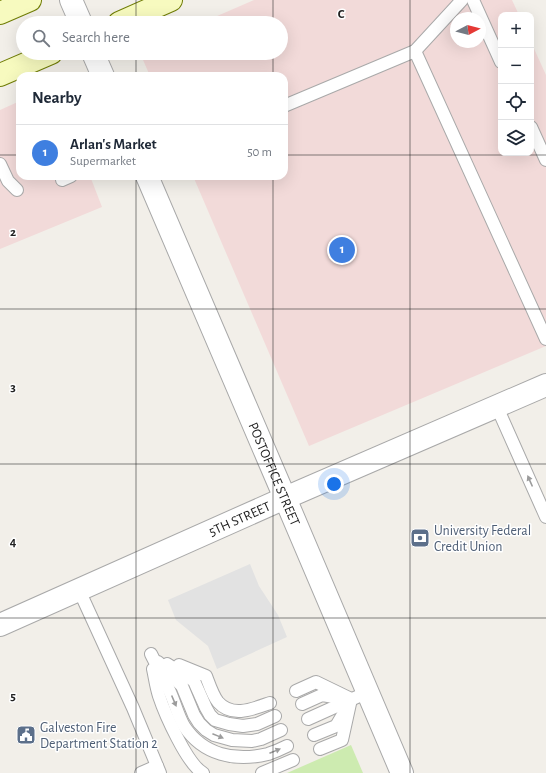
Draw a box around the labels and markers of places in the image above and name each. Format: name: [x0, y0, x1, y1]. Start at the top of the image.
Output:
pin: 1: [329, 235, 355, 265]
place label: University Federal Credit Union: [434, 524, 531, 554]
bank icon: University Federal Credit Union: [409, 527, 431, 549]
place label: Galveston Fire Department Station 2: [40, 721, 158, 751]
public building icon: Galveston Fire Department Station 2: [15, 724, 37, 746]

